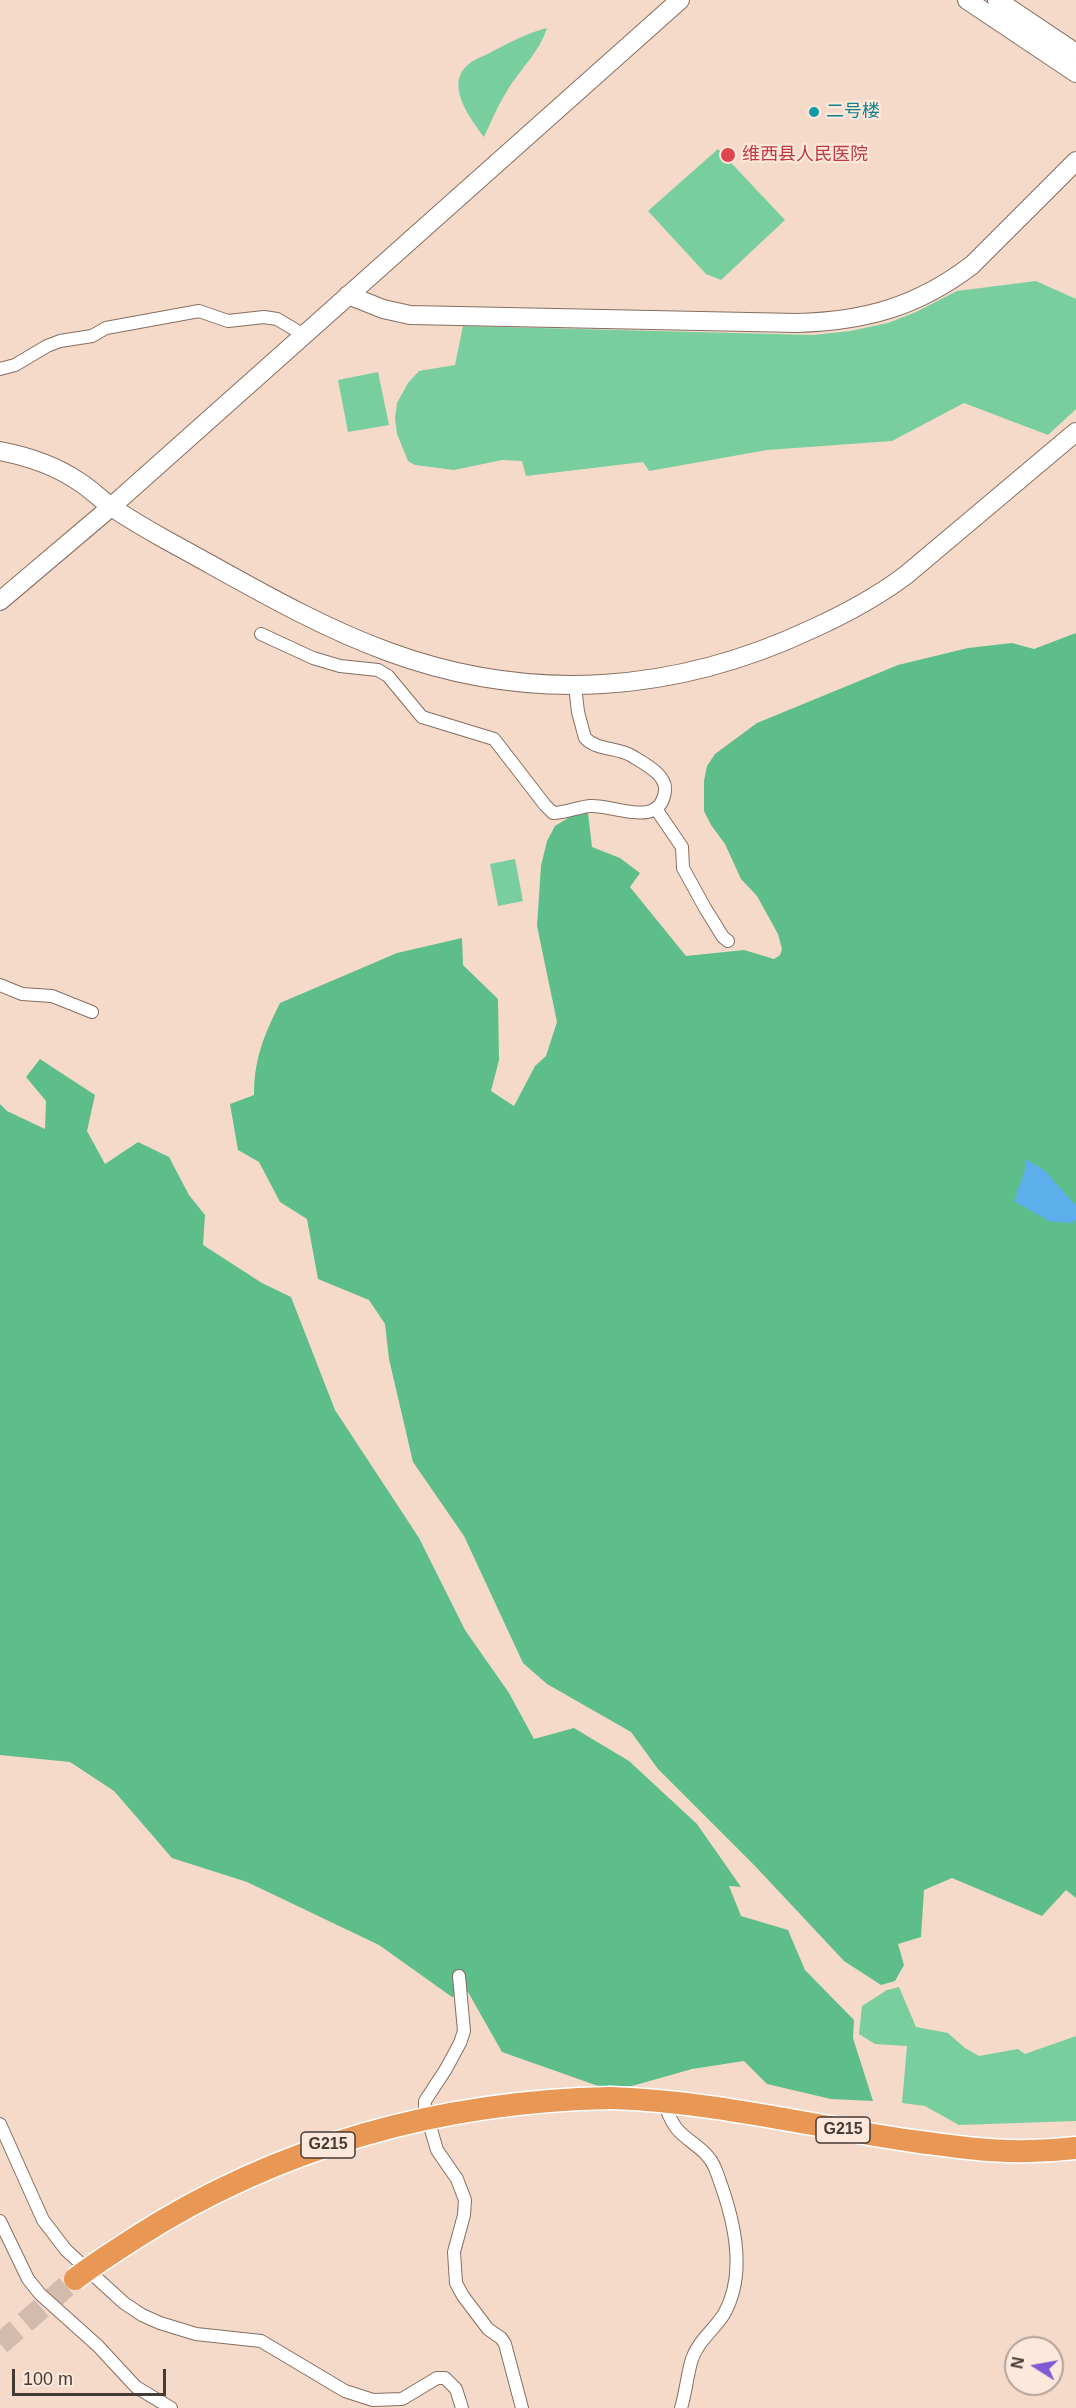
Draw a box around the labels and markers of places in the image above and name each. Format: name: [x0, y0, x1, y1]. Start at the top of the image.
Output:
place label: 二号楼: [826, 101, 880, 123]
marker: 二号楼: [807, 105, 821, 119]
place label: 维西县人民医院: [742, 144, 868, 166]
marker: 维西县人民医院: [719, 146, 737, 164]

